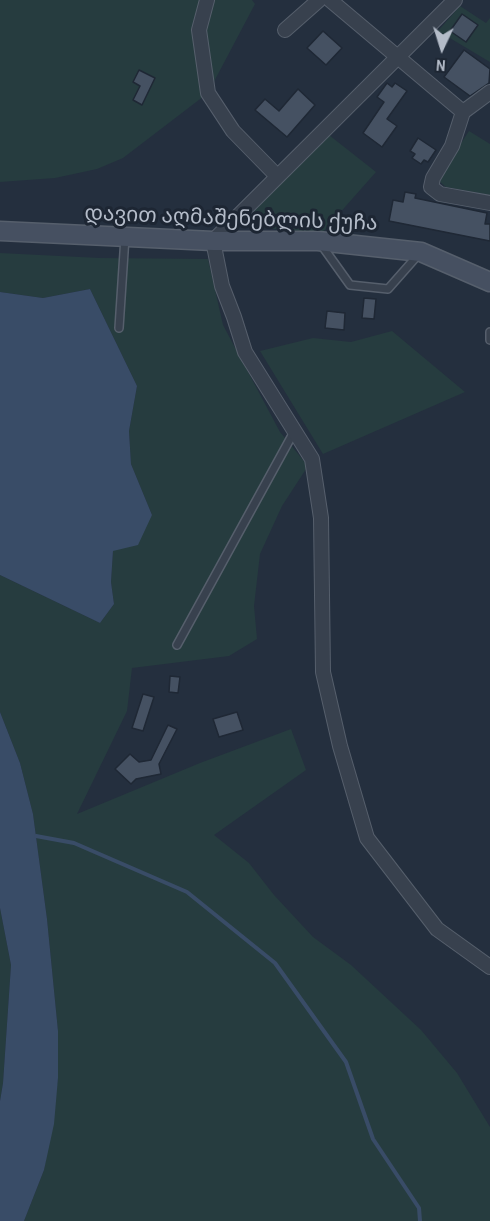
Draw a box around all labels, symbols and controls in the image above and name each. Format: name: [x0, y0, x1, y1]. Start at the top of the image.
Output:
north arrow: [412, 18, 472, 78]
text: N: [435, 55, 446, 77]
street label: დავით აღმაშენებლის ქუჩა: [84, 201, 378, 237]

